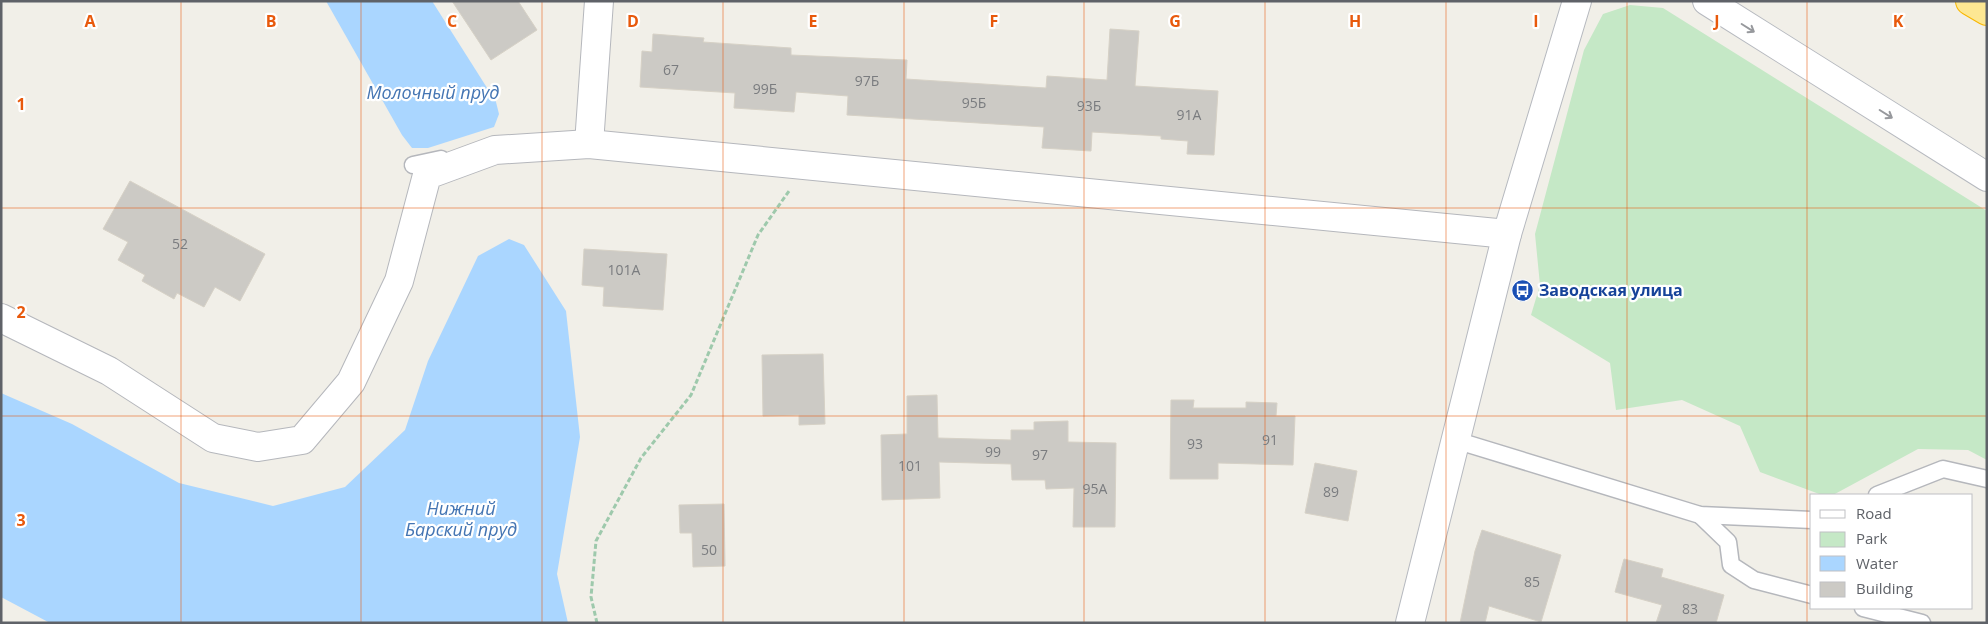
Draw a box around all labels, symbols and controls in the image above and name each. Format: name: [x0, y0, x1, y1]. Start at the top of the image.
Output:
text: A: [84, 10, 96, 32]
text: B: [266, 10, 276, 32]
text: C: [447, 10, 457, 32]
text: D: [627, 10, 639, 32]
text: E: [809, 10, 818, 32]
text: F: [990, 10, 998, 32]
text: G: [1169, 10, 1181, 32]
text: H: [1349, 10, 1361, 32]
text: I: [1533, 10, 1539, 32]
text: J: [1712, 10, 1720, 32]
text: K: [1893, 10, 1904, 32]
one-way arrow: [1741, 22, 1755, 33]
house number: 67: [663, 60, 679, 79]
house number: 97Б: [855, 71, 879, 90]
house number: 99Б: [753, 79, 777, 98]
water label: Молочный пруд: [367, 80, 500, 104]
text: 1: [16, 93, 26, 115]
house number: 95Б: [962, 93, 986, 112]
house number: 93Б: [1077, 96, 1101, 115]
house number: 91А: [1177, 105, 1202, 124]
one-way arrow: [1878, 109, 1892, 119]
house number: 52: [172, 234, 188, 253]
house number: 101А: [608, 260, 641, 279]
bus stop icon: Заводская улица: [1511, 278, 1535, 302]
place label: Заводская улица: [1539, 279, 1683, 301]
text: 2: [16, 301, 26, 323]
house number: 91: [1262, 430, 1278, 449]
house number: 93: [1187, 434, 1203, 453]
house number: 99: [985, 442, 1001, 461]
house number: 97: [1032, 445, 1048, 464]
house number: 101: [898, 456, 922, 475]
house number: 95А: [1083, 479, 1108, 498]
house number: 89: [1323, 482, 1339, 501]
legend: [1810, 494, 1973, 609]
water label: Нижний Барский пруд: [405, 496, 517, 541]
text: Road: [1856, 503, 1892, 523]
text: 3: [16, 509, 26, 531]
text: Park: [1856, 528, 1887, 548]
house number: 50: [701, 540, 717, 559]
text: Water: [1856, 553, 1898, 573]
house number: 85: [1524, 572, 1540, 591]
text: Building: [1856, 578, 1913, 598]
house number: 83: [1682, 599, 1698, 618]

